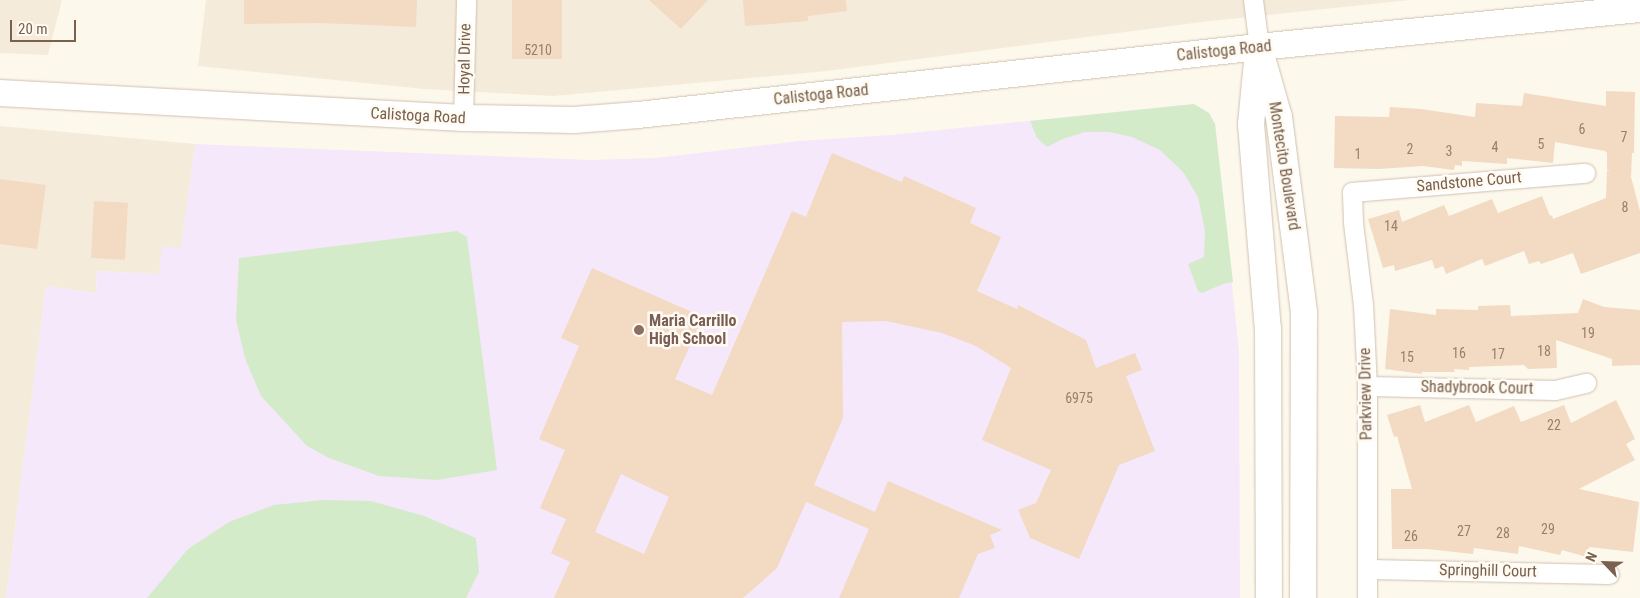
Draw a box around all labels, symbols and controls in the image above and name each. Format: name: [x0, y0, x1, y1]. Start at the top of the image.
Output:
scale bar: [12, 10, 79, 42]
text: 20 m: [18, 20, 48, 38]
street label: Hoyal Drive: [455, 23, 475, 95]
street label: Calistoga Road: [1176, 36, 1272, 66]
house number: 5210: [524, 42, 552, 58]
street label: Calistoga Road: [773, 80, 869, 110]
street label: Montecito Boulevard: [1264, 100, 1304, 232]
street label: Calistoga Road: [370, 104, 466, 128]
house number: 6: [1579, 121, 1585, 137]
house number: 7: [1621, 129, 1627, 145]
house number: 5: [1538, 136, 1544, 152]
house number: 4: [1492, 139, 1498, 155]
house number: 2: [1407, 141, 1413, 157]
house number: 3: [1446, 143, 1452, 159]
house number: 1: [1355, 146, 1361, 162]
street label: Sandstone Court: [1416, 168, 1522, 196]
house number: 8: [1622, 199, 1628, 215]
house number: 14: [1384, 218, 1398, 234]
place label: Maria Carrillo High School: [649, 311, 737, 349]
marker: Maria Carrillo High School: [633, 324, 645, 336]
house number: 19: [1581, 325, 1595, 341]
house number: 18: [1537, 343, 1551, 359]
house number: 16: [1452, 345, 1466, 361]
house number: 17: [1491, 346, 1505, 362]
street label: Parkview Drive: [1356, 348, 1376, 440]
house number: 15: [1400, 349, 1414, 365]
street label: Shadybrook Court: [1421, 377, 1533, 399]
house number: 6975: [1065, 390, 1093, 406]
house number: 22: [1547, 417, 1561, 433]
house number: 29: [1541, 521, 1555, 537]
house number: 27: [1457, 523, 1471, 539]
house number: 28: [1496, 525, 1510, 541]
house number: 26: [1404, 528, 1418, 544]
north arrow: [1580, 538, 1630, 588]
text: N: [1582, 550, 1600, 564]
street label: Springhill Court: [1439, 561, 1537, 581]

